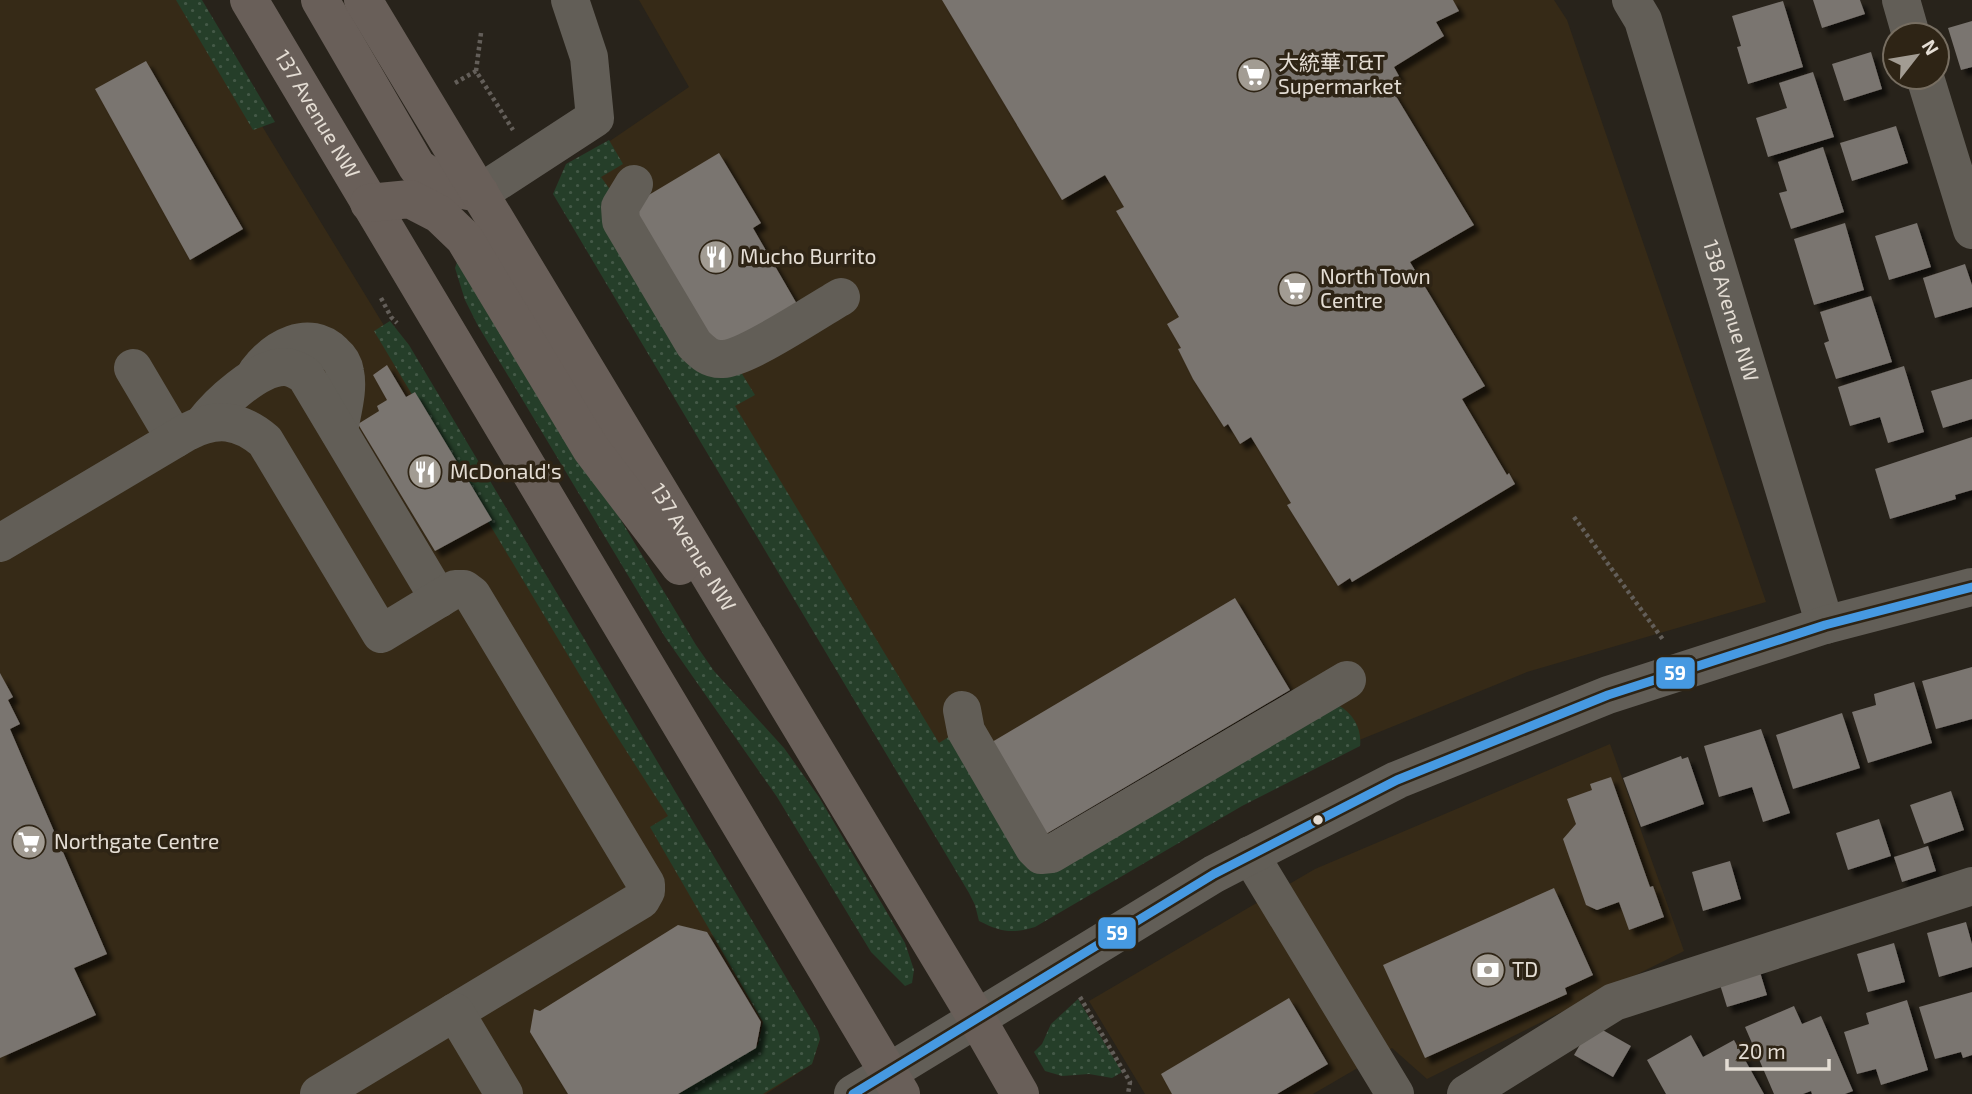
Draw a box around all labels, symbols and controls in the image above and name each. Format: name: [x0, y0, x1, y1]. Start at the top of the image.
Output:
north arrow: [1881, 21, 1951, 91]
text: N: [1918, 35, 1944, 59]
street label: 137 Avenue NW: [271, 45, 366, 182]
place label: 大統華 T&T Supermarket: [1278, 49, 1402, 98]
supermarket icon: 大統華 T&T Supermarket: [1235, 56, 1273, 94]
street label: 138 Avenue NW: [1699, 236, 1765, 384]
restaurant icon: Mucho Burrito: [697, 238, 735, 276]
place label: Mucho Burrito: [740, 243, 876, 268]
place label: North Town Centre: [1320, 263, 1431, 312]
supermarket icon: North Town Centre: [1276, 270, 1314, 308]
restaurant icon: McDonald's: [406, 453, 444, 491]
place label: McDonald's: [450, 458, 562, 483]
street label: 137 Avenue NW: [646, 478, 742, 615]
line badge: 59: [1655, 656, 1696, 690]
text: 59: [1664, 661, 1686, 684]
unlabelled marker: [1311, 813, 1325, 827]
supermarket icon: Northgate Centre: [10, 823, 48, 861]
place label: Northgate Centre: [54, 828, 219, 853]
line badge: 59: [1097, 916, 1137, 950]
text: 59: [1106, 921, 1128, 944]
bank icon: TD: [1469, 951, 1507, 989]
place label: TD: [1512, 956, 1538, 981]
scale bar: [1727, 1028, 1828, 1072]
text: 20 m: [1738, 1038, 1786, 1063]

